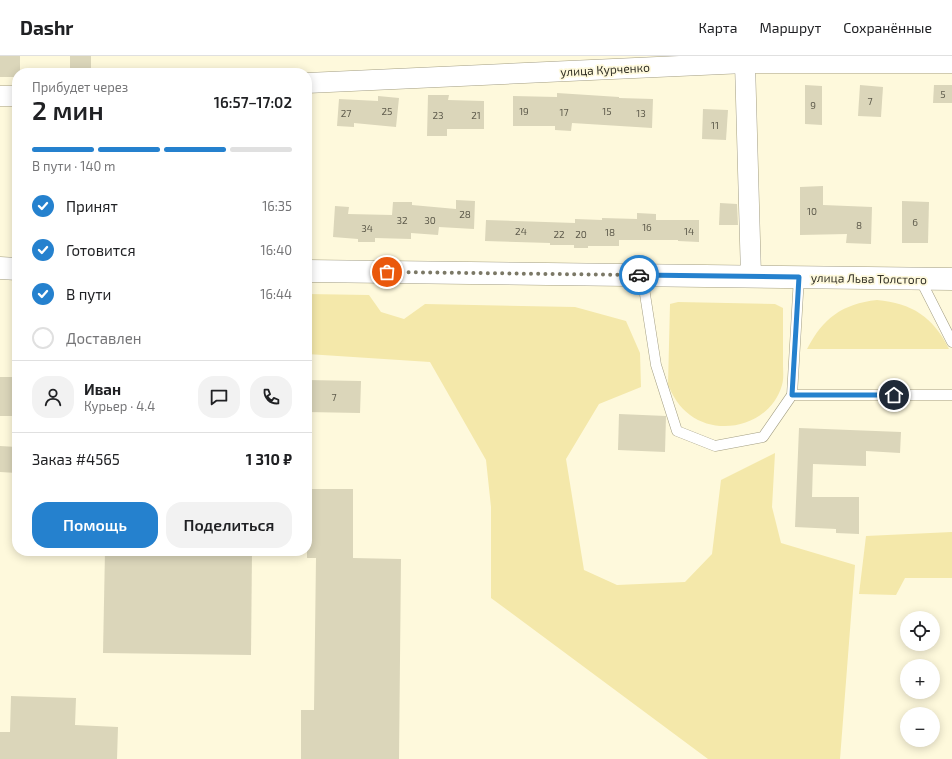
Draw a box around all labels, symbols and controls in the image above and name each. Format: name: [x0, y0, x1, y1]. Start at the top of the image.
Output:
text: Dashr: [20, 16, 73, 39]
text: Карта: [699, 19, 737, 36]
text: Маршрут: [759, 19, 821, 36]
text: Сохранённые: [843, 19, 932, 36]
street label: улица Курченко: [560, 60, 650, 79]
text: Прибудет через: [32, 79, 128, 95]
house number: 5: [940, 88, 946, 100]
text: 16:57–17:02: [214, 93, 292, 111]
text: 2 мин: [32, 94, 104, 125]
house number: 7: [867, 95, 873, 107]
house number: 9: [810, 99, 816, 111]
house number: 25: [382, 105, 392, 117]
house number: 19: [519, 105, 529, 117]
house number: 15: [602, 105, 612, 117]
house number: 17: [559, 106, 569, 118]
house number: 27: [341, 107, 351, 119]
house number: 13: [636, 107, 646, 119]
house number: 23: [432, 109, 444, 121]
house number: 21: [471, 109, 481, 121]
house number: 11: [711, 119, 719, 131]
text: В пути · 140 m: [32, 158, 116, 174]
icon: check: [32, 195, 54, 217]
text: Принят: [66, 197, 118, 215]
text: 16:35: [262, 198, 292, 214]
house number: 10: [807, 205, 817, 217]
house number: 28: [459, 208, 471, 220]
house number: 32: [396, 214, 408, 226]
house number: 30: [424, 214, 436, 226]
house number: 6: [912, 216, 918, 228]
house number: 8: [856, 219, 862, 231]
house number: 16: [642, 221, 652, 233]
house number: 34: [361, 222, 373, 234]
house number: 24: [515, 225, 527, 237]
house number: 14: [684, 225, 694, 237]
house number: 18: [605, 226, 615, 238]
house number: 22: [553, 228, 565, 240]
house number: 20: [575, 228, 587, 240]
icon: check: [32, 239, 54, 261]
text: Готовится: [66, 241, 136, 259]
text: 16:40: [260, 242, 292, 258]
pin: [370, 255, 404, 289]
courier: [619, 255, 659, 295]
icon: bag: [376, 261, 398, 283]
icon: car: [628, 264, 650, 286]
street label: улица Льва Толстого: [811, 270, 927, 287]
icon: check: [32, 283, 54, 305]
text: В пути: [66, 285, 111, 303]
text: 16:44: [260, 286, 292, 302]
text: Доставлен: [66, 329, 142, 347]
button: person: [32, 376, 74, 418]
button: chat: [198, 376, 240, 418]
button: phone: [250, 376, 292, 418]
pin: [877, 378, 911, 412]
text: Иван: [84, 380, 121, 398]
icon: home: [883, 384, 905, 406]
house number: 7: [331, 391, 337, 403]
text: Курьер · 4.4: [84, 398, 155, 414]
text: Заказ #4565: [32, 450, 120, 468]
text: 1 310 ₽: [246, 450, 292, 468]
button: Помощь: [32, 502, 158, 548]
button: Поделиться: [166, 502, 292, 548]
map controls: [900, 611, 940, 747]
button: locate: [900, 611, 940, 651]
button: +: [900, 659, 940, 699]
button: −: [900, 707, 940, 747]

